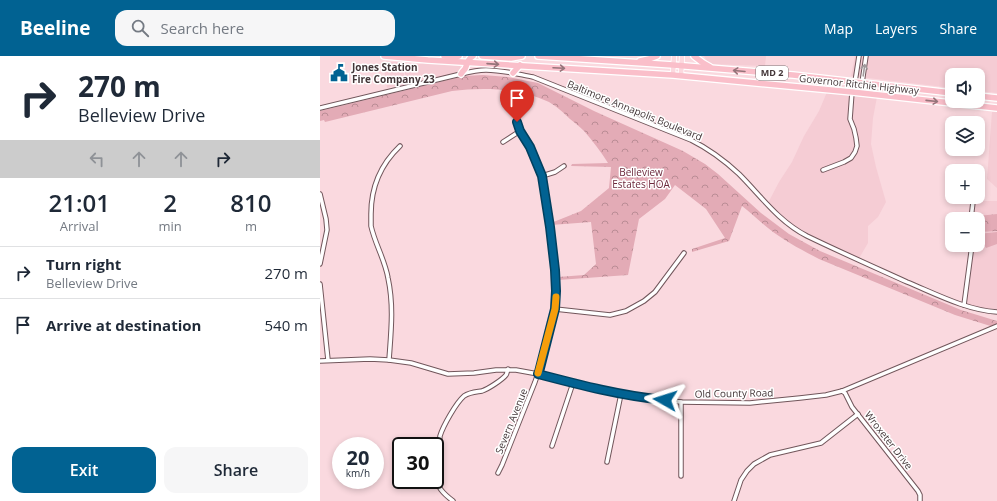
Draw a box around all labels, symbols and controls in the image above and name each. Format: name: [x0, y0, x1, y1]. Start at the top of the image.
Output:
search box: [115, 10, 395, 46]
text: Beeline: [20, 15, 91, 41]
icon: search: [129, 17, 151, 39]
text: Search here: [161, 18, 244, 38]
text: Map: [824, 19, 853, 38]
text: Layers: [875, 19, 917, 38]
text: Share: [939, 19, 977, 38]
place label: Jones Station Fire Company 23: [351, 60, 435, 86]
one-way arrow: [486, 60, 499, 67]
public building icon: Jones Station Fire Company 23: [329, 63, 349, 83]
one-way arrow: [860, 63, 868, 76]
one-way arrow: [552, 64, 565, 71]
road number: MD 2: [756, 66, 788, 80]
text: 270 m: [78, 67, 161, 105]
one-way arrow: [733, 67, 746, 74]
map controls: [945, 68, 985, 252]
button: sound: [945, 68, 985, 108]
street label: Governor Ritchie Highway: [798, 71, 921, 97]
icon: right: [12, 72, 64, 124]
street label: Baltimore Annapolis Boulevard: [565, 76, 705, 144]
pin: [500, 81, 534, 122]
icon: arrive: [506, 87, 528, 109]
one-way arrow: [925, 97, 938, 104]
text: Belleview Drive: [78, 103, 205, 127]
button: layers: [945, 116, 985, 156]
icon: left: [86, 148, 108, 170]
icon: ahead: [128, 148, 150, 170]
icon: ahead: [170, 148, 192, 170]
icon: right: [212, 148, 234, 170]
button: +: [945, 164, 985, 204]
park label: Belleview Estates HOA: [612, 165, 670, 191]
text: 21:01: [49, 186, 110, 219]
text: 2: [163, 186, 177, 219]
text: 810: [230, 186, 271, 219]
button: −: [945, 212, 985, 252]
text: Arrival: [60, 217, 99, 235]
text: min: [159, 217, 182, 235]
text: m: [245, 217, 257, 235]
text: Turn right: [46, 254, 121, 274]
icon: right: [12, 262, 34, 284]
text: 270 m: [264, 263, 308, 283]
text: Belleview Drive: [46, 274, 138, 292]
icon: arrive: [12, 314, 34, 336]
text: Arrive at destination: [46, 315, 201, 335]
text: 540 m: [264, 315, 308, 335]
position arrow: [644, 379, 686, 421]
street label: Old County Road: [695, 385, 773, 401]
street label: Severn Avenue: [492, 386, 531, 456]
street label: Wroxeter Drive: [862, 408, 916, 472]
speed limit sign: 30: [392, 437, 444, 489]
text: 20: [347, 444, 369, 471]
button: Exit: [12, 447, 156, 493]
button: Share: [164, 447, 308, 493]
text: km/h: [346, 466, 370, 480]

